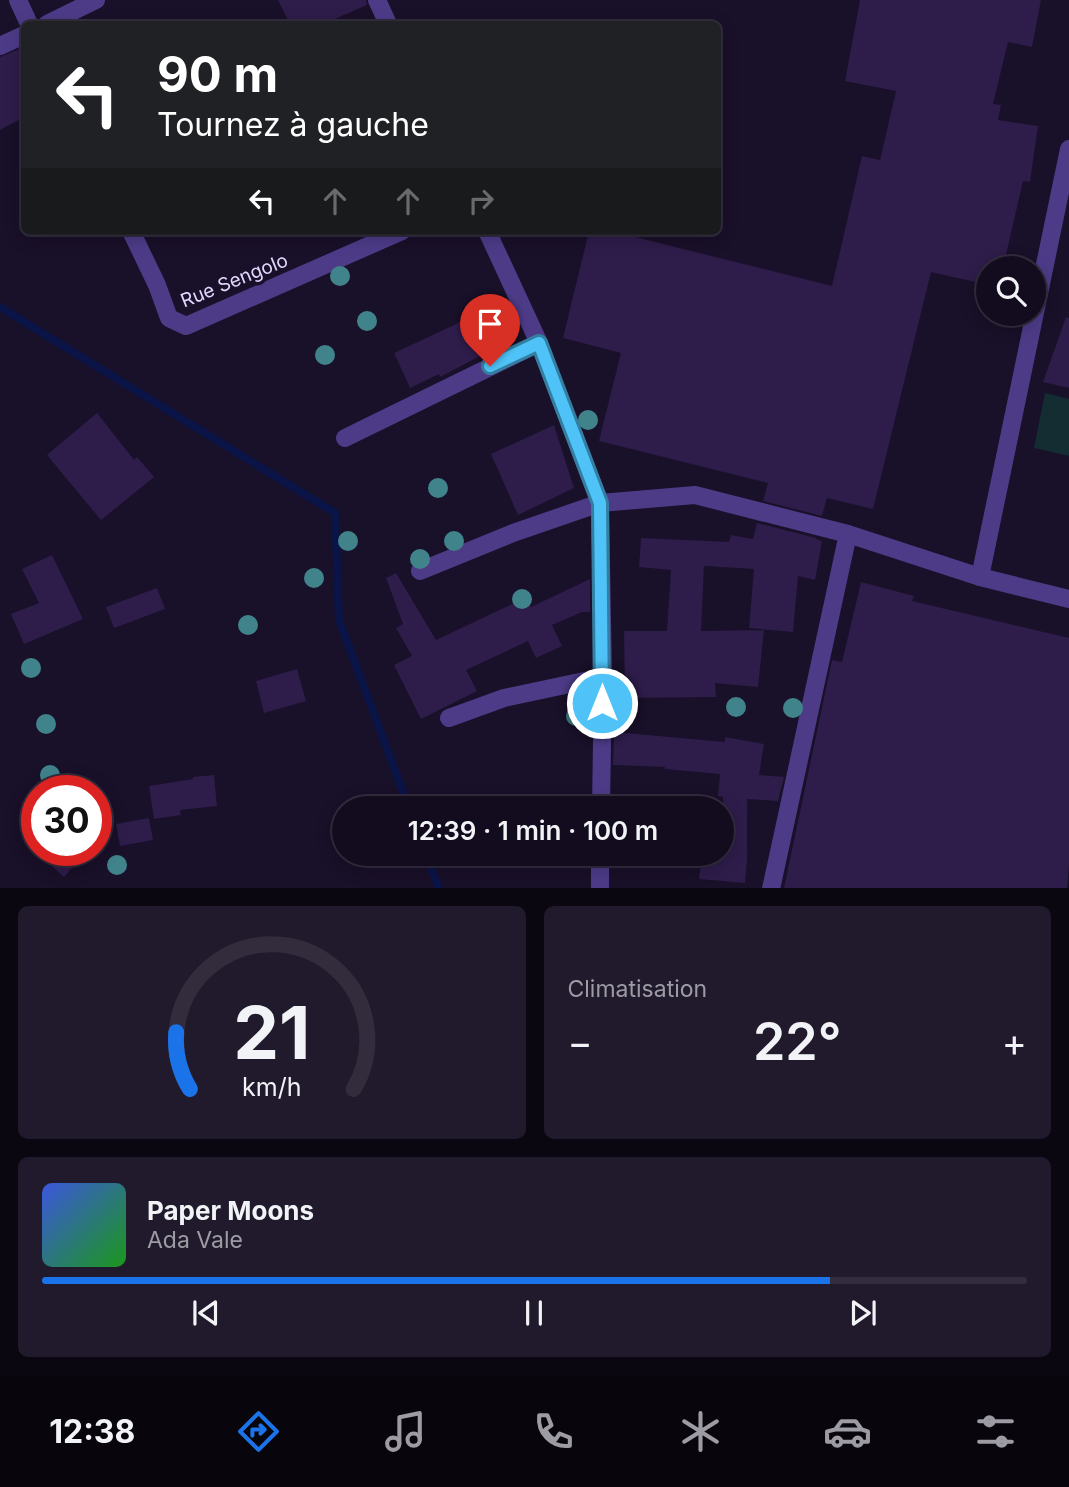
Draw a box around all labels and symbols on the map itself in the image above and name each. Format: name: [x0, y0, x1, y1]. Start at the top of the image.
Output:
street label: Rue Sengolo: [177, 249, 291, 312]
pin: [460, 294, 520, 366]
position arrow: [565, 666, 639, 740]
speed limit sign: 30: [21, 775, 112, 866]

